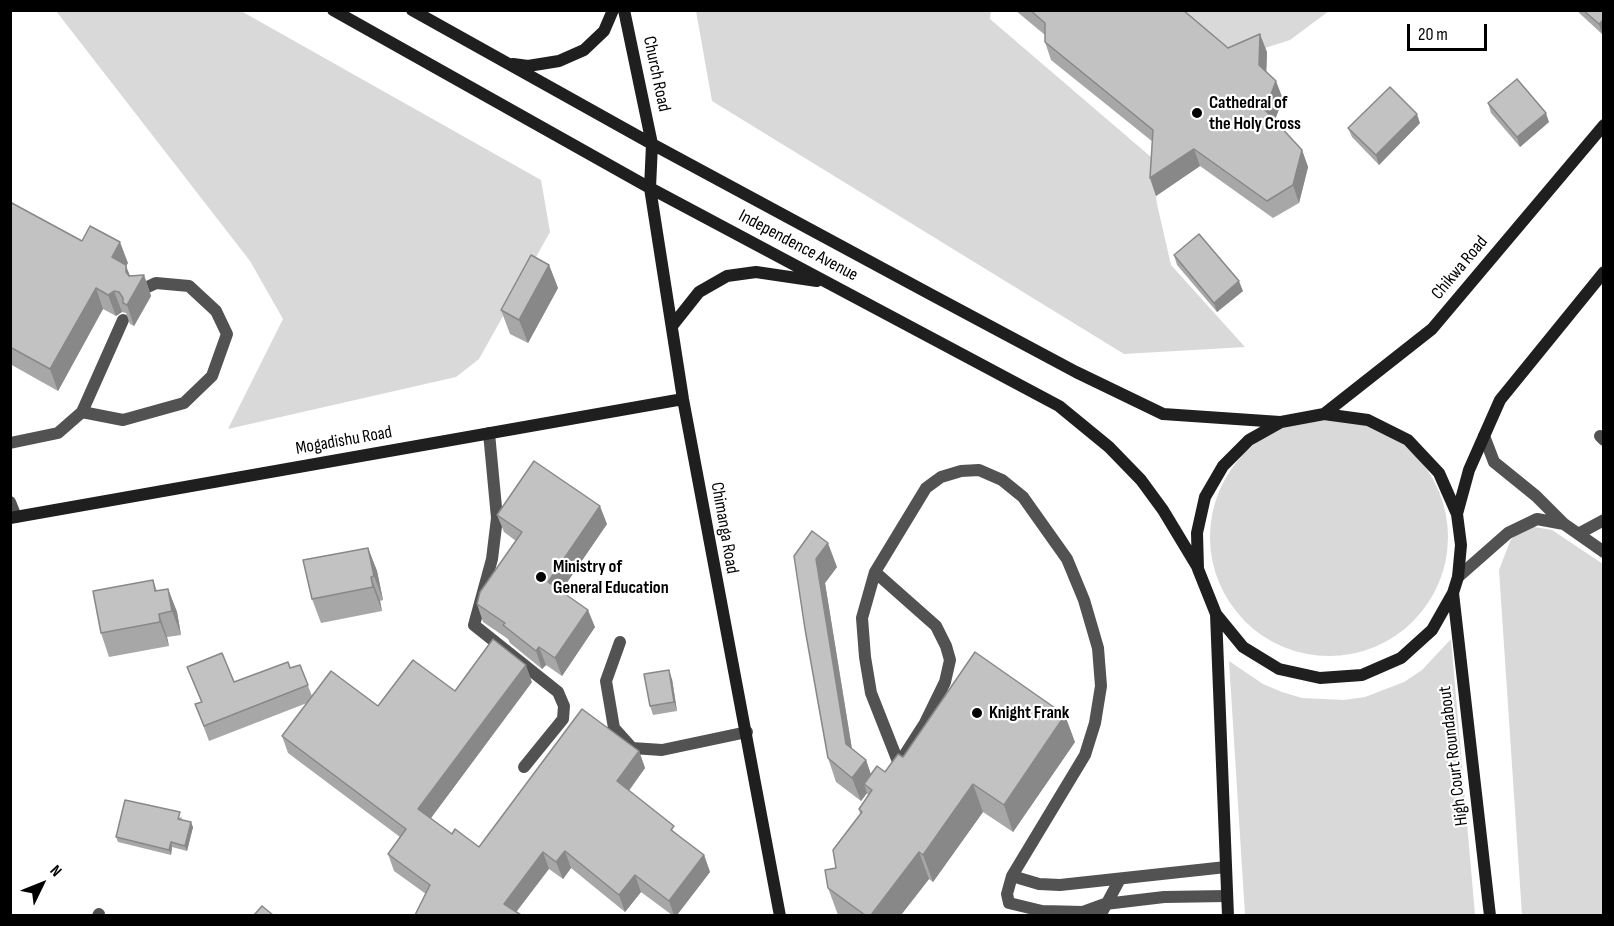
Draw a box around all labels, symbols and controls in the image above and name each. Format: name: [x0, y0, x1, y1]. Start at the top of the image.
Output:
scale bar: [1410, 12, 1490, 50]
text: 20 m: [1418, 24, 1448, 45]
street label: Church Road: [637, 34, 675, 114]
place label: Cathedral of the Holy Cross: [1209, 92, 1301, 134]
marker: Cathedral of the Holy Cross: [1190, 106, 1204, 120]
street label: Independence Avenue: [735, 205, 861, 287]
street label: Chikwa Road: [1427, 232, 1493, 304]
street label: Mogadishu Road: [294, 422, 394, 460]
street label: Chimanga Road: [705, 480, 743, 576]
place label: Ministry of General Education: [553, 556, 669, 598]
marker: Ministry of General Education: [534, 570, 548, 584]
street label: High Court Roundabout: [1435, 685, 1473, 827]
place label: Knight Frank: [989, 702, 1069, 724]
marker: Knight Frank: [970, 706, 984, 720]
north arrow: [12, 854, 72, 914]
text: N: [46, 862, 65, 881]

